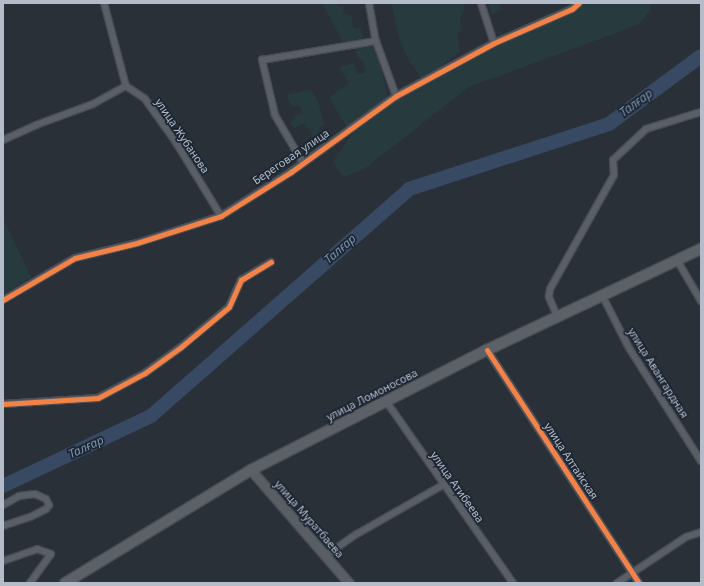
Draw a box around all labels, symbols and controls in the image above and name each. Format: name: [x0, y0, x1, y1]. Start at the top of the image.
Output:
water label: Талғар: [617, 86, 655, 120]
street label: улица Жубанова: [152, 96, 212, 176]
street label: Береговая улица: [250, 126, 332, 188]
water label: Талғар: [321, 231, 359, 267]
street label: улица Авангардная: [625, 326, 691, 420]
street label: улица Ломоносова: [324, 366, 420, 424]
street label: улица Алтайская: [541, 420, 601, 502]
water label: Талғар: [66, 433, 106, 461]
street label: улица Атибеева: [428, 449, 486, 525]
street label: улица Муратбаева: [272, 478, 346, 560]

